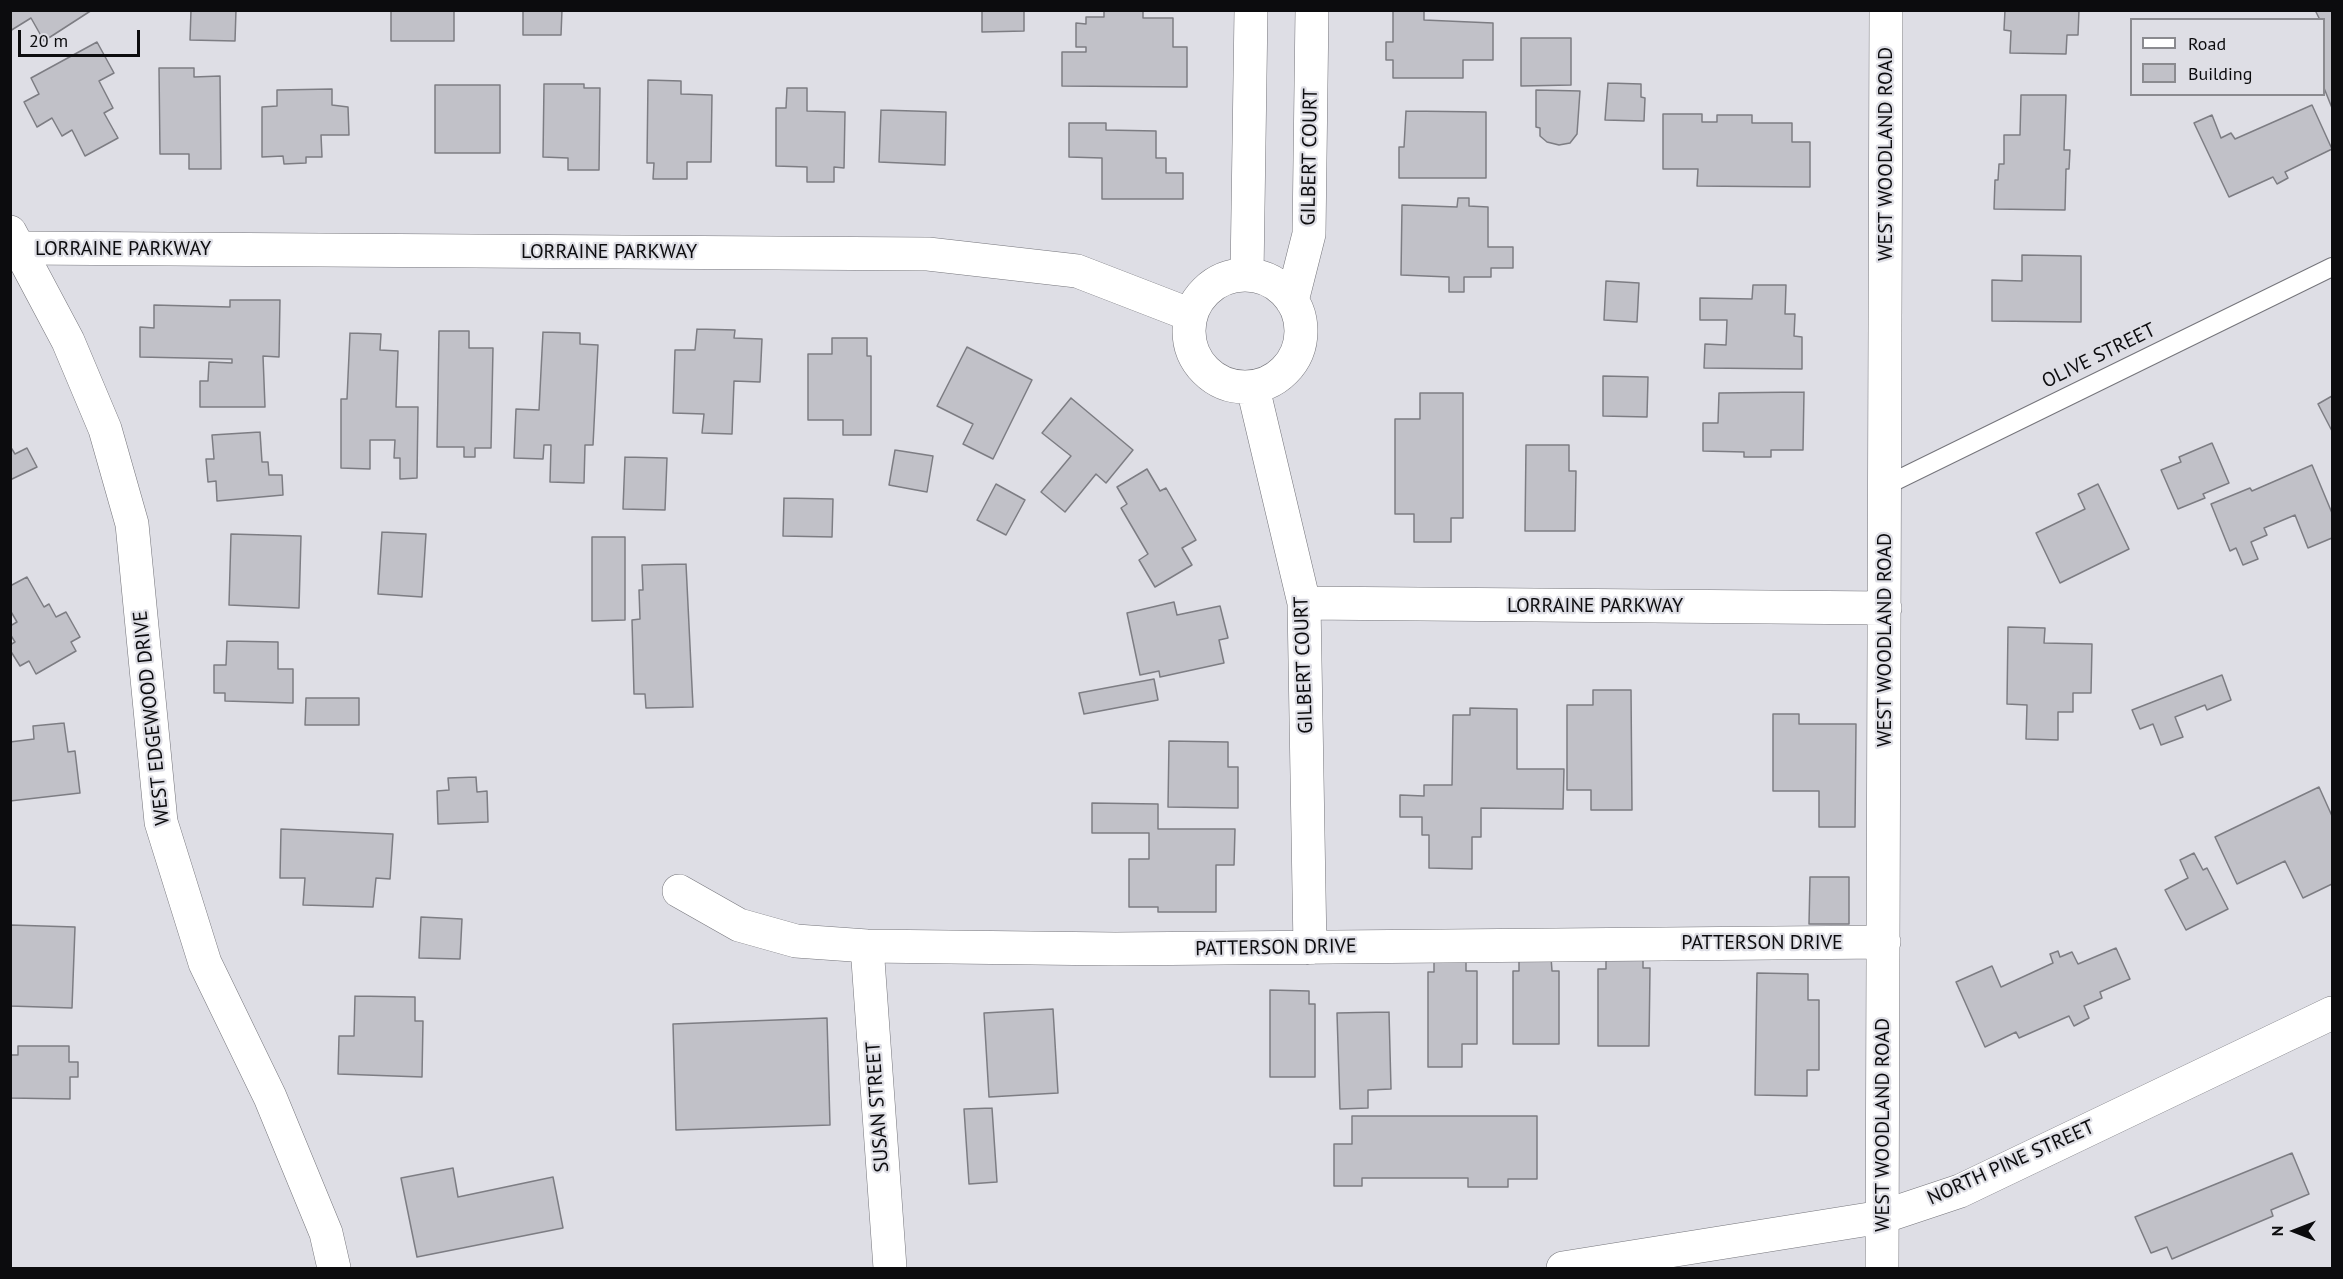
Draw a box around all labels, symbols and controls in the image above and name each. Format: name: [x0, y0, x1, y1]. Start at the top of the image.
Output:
scale bar: [21, 18, 142, 56]
legend: [2130, 18, 2325, 96]
text: 20 m: [29, 29, 68, 52]
text: Road: [2188, 32, 2226, 55]
street label: WEST WOODLAND ROAD: [1874, 47, 1898, 261]
text: Building: [2188, 62, 2252, 85]
street label: GILBERT COURT: [1297, 88, 1323, 226]
street label: LORRAINE PARKWAY: [35, 237, 211, 261]
street label: LORRAINE PARKWAY: [521, 240, 697, 264]
street label: OLIVE STREET: [2038, 318, 2160, 394]
street label: WEST WOODLAND ROAD: [1873, 533, 1897, 747]
street label: LORRAINE PARKWAY: [1507, 594, 1683, 618]
street label: GILBERT COURT: [1290, 596, 1318, 734]
street label: WEST EDGEWOOD DRIVE: [129, 609, 175, 827]
street label: PATTERSON DRIVE: [1681, 931, 1843, 955]
street label: PATTERSON DRIVE: [1195, 935, 1357, 961]
street label: WEST WOODLAND ROAD: [1871, 1018, 1895, 1232]
street label: SUSAN STREET: [861, 1041, 895, 1173]
street label: NORTH PINE STREET: [1924, 1115, 2098, 1211]
north arrow: [2265, 1201, 2325, 1261]
text: N: [2267, 1226, 2287, 1236]

